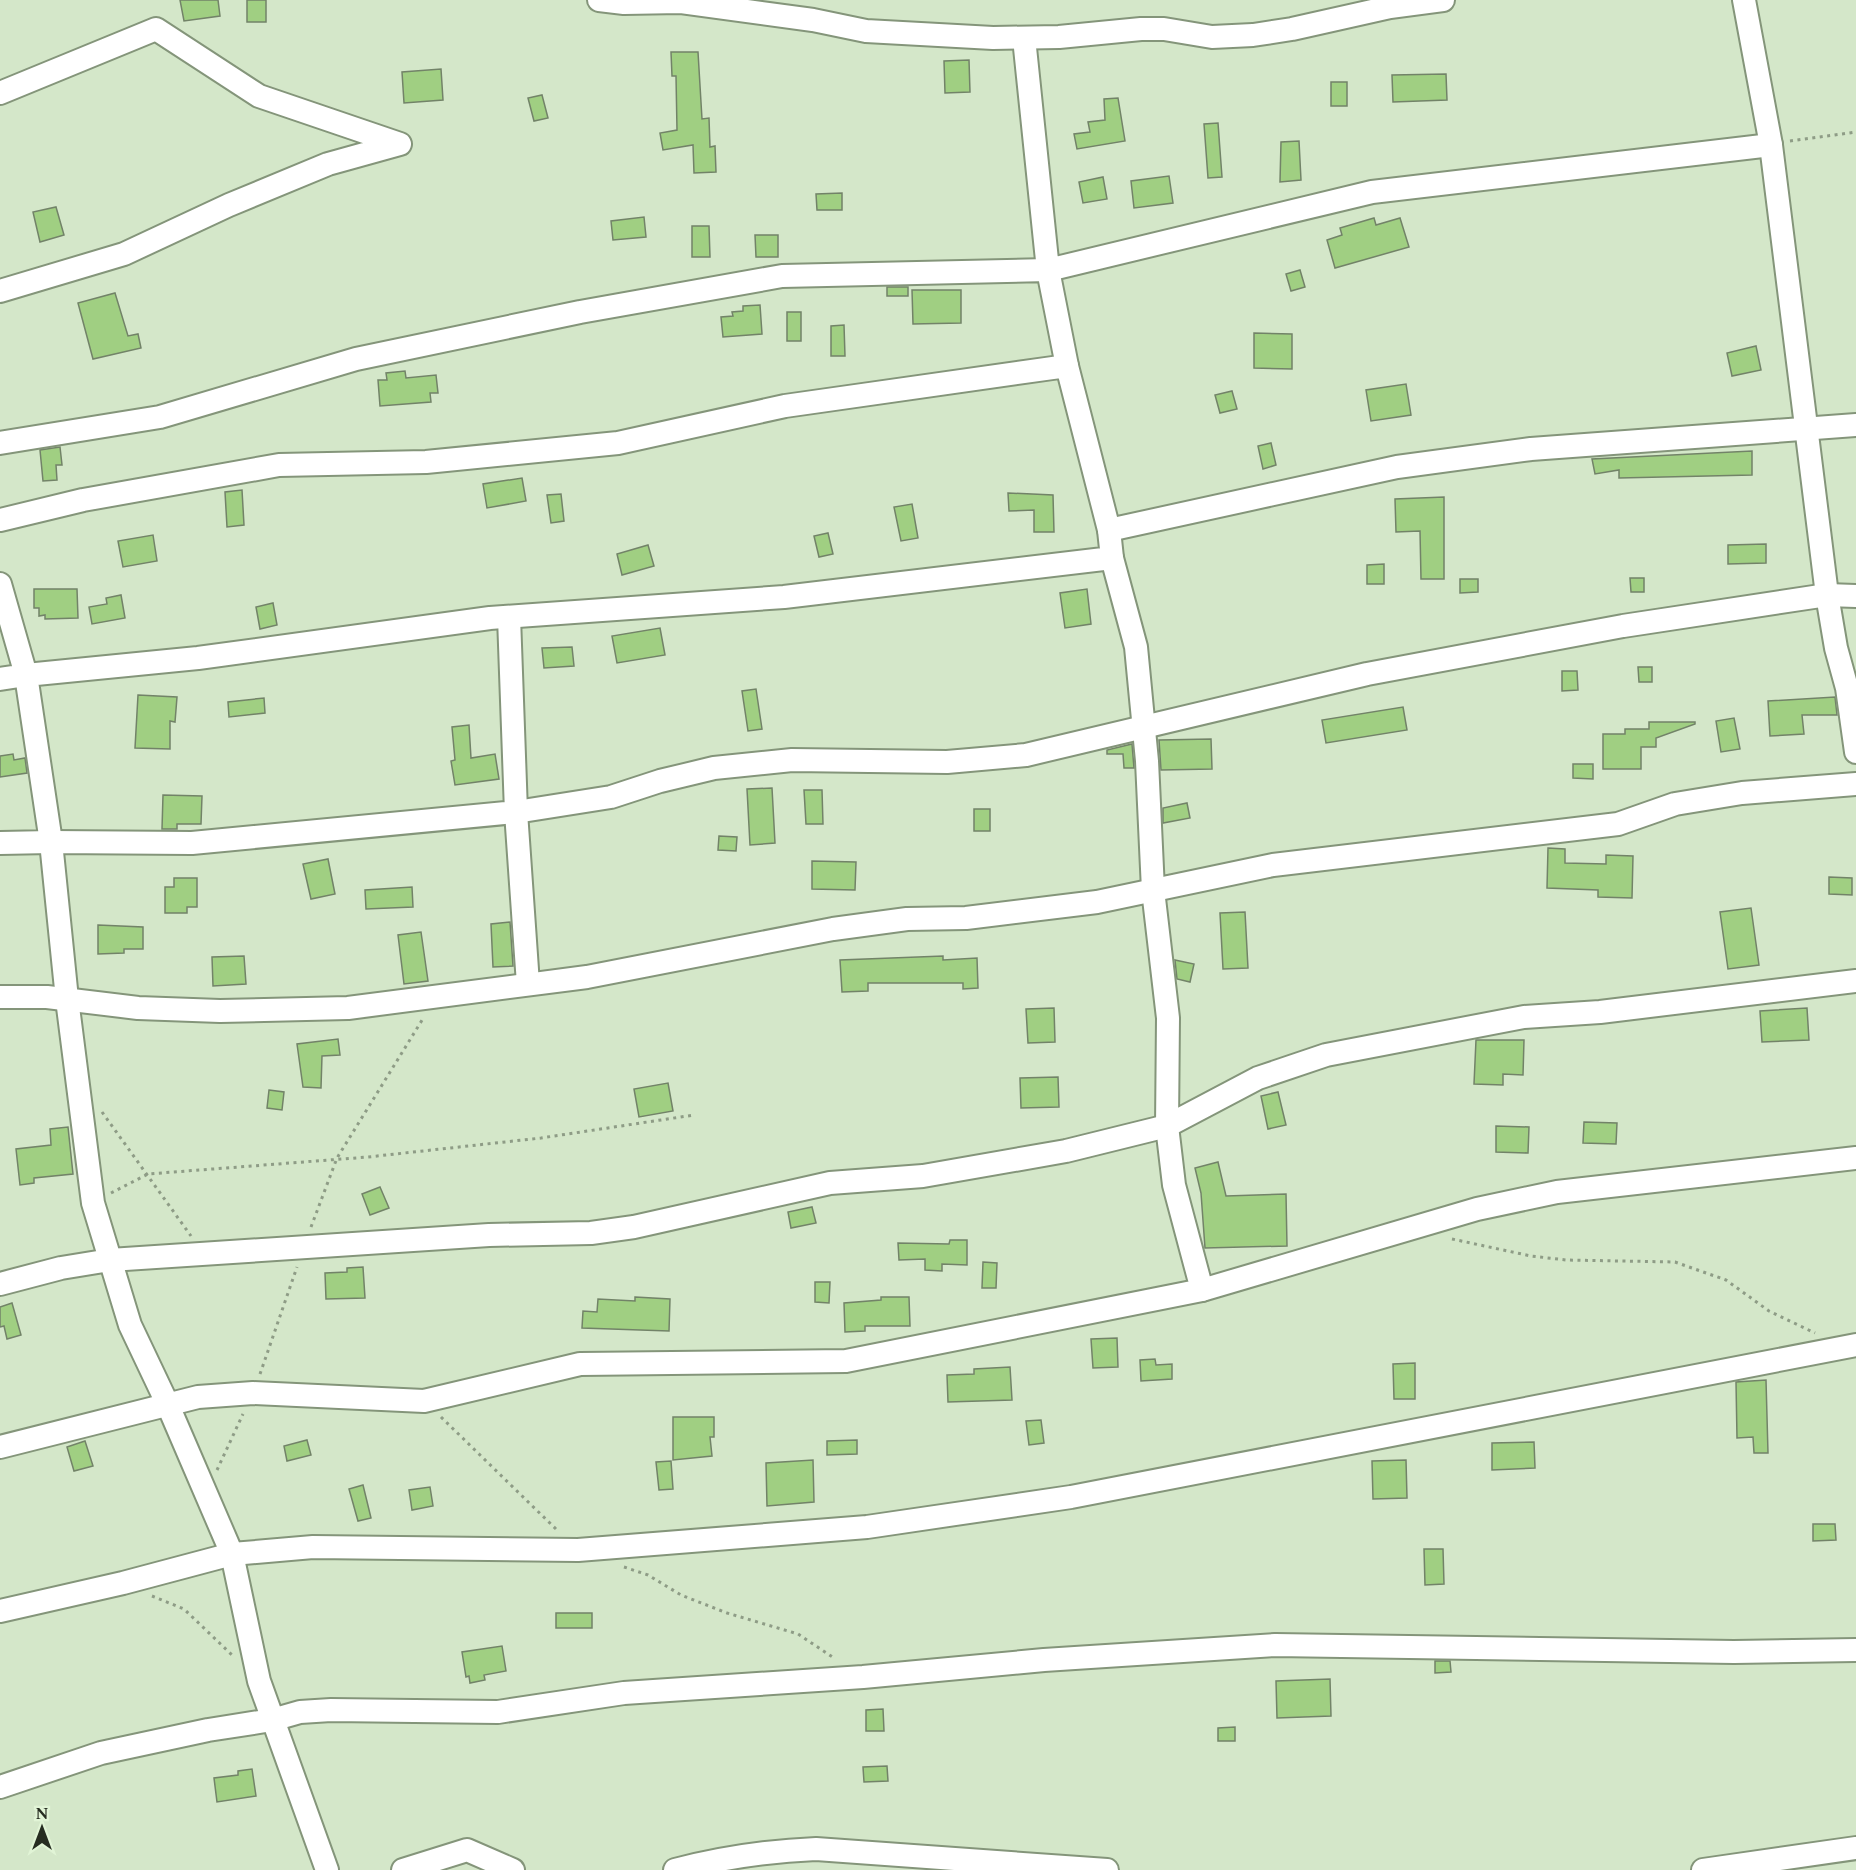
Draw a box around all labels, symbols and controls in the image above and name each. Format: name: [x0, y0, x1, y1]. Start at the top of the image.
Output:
north arrow: [12, 1798, 72, 1858]
text: N: [35, 1802, 49, 1826]

